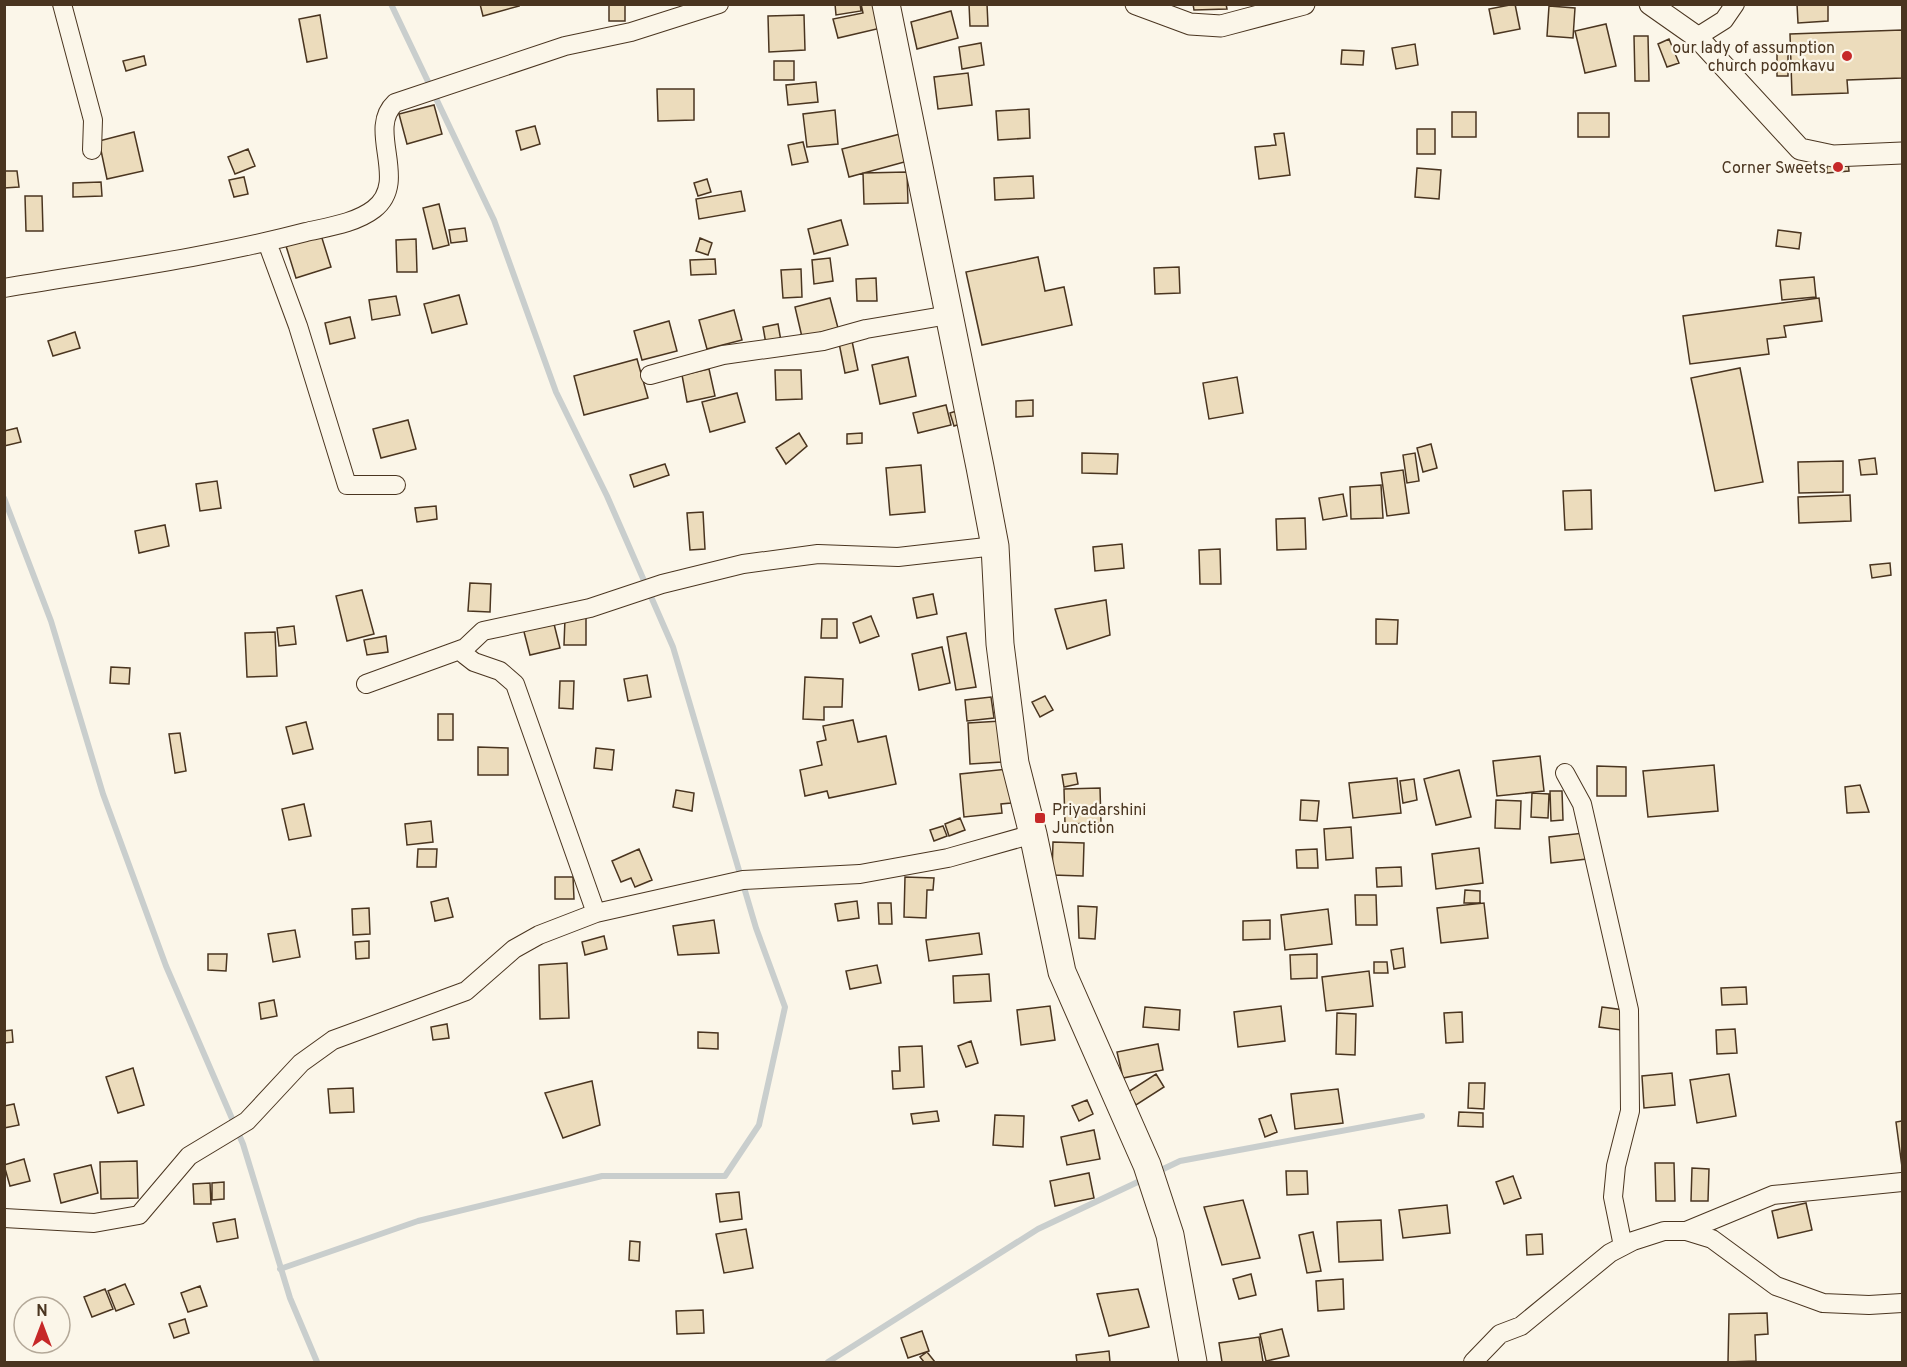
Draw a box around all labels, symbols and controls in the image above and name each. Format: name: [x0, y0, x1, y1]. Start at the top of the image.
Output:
place label: our lady of assumption church poomkavu: [1672, 39, 1835, 77]
marker: our lady of assumption church poomkavu: [1840, 49, 1854, 63]
place label: Corner Sweets: [1722, 159, 1826, 179]
marker: Corner Sweets: [1831, 160, 1845, 174]
place label: Priyadarshini Junction: [1052, 801, 1146, 839]
marker: Priyadarshini Junction: [1033, 811, 1047, 825]
north arrow: [12, 1295, 72, 1355]
text: N: [36, 1302, 48, 1322]

